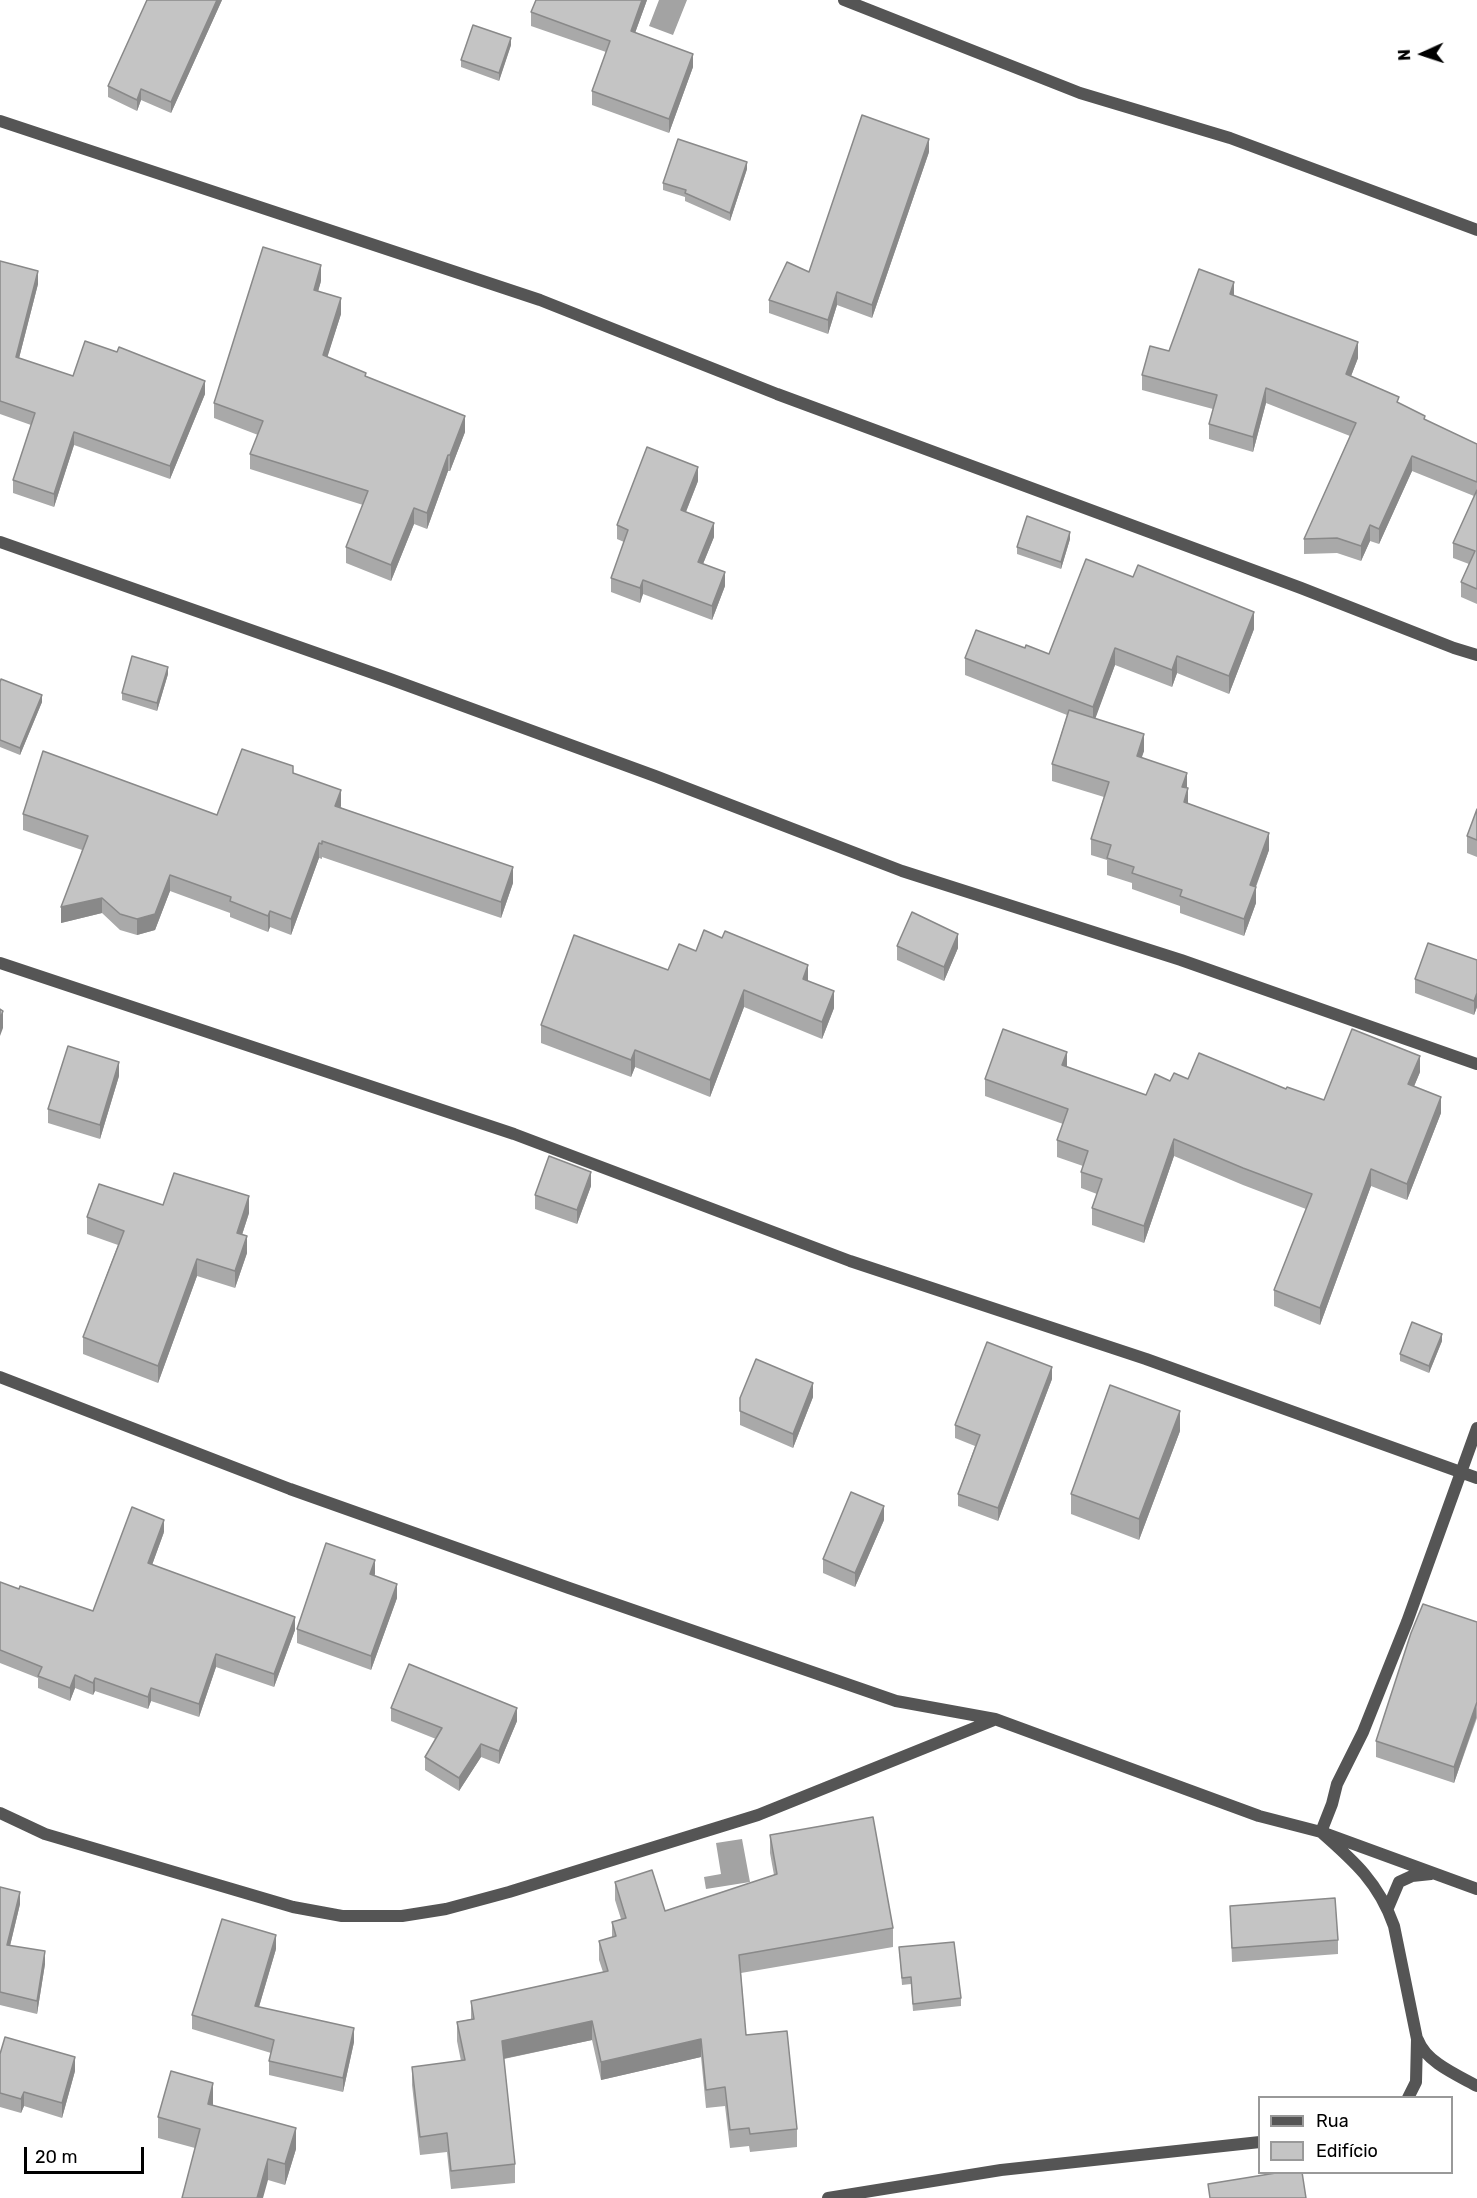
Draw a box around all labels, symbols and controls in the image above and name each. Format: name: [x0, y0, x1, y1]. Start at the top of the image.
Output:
north arrow: [1393, 24, 1453, 84]
text: N: [1395, 49, 1414, 61]
legend: [1258, 2096, 1453, 2174]
text: Rua: [1316, 2110, 1349, 2132]
scale bar: [27, 2135, 147, 2173]
text: Edifício: [1316, 2140, 1378, 2162]
text: 20 m: [35, 2146, 77, 2168]

